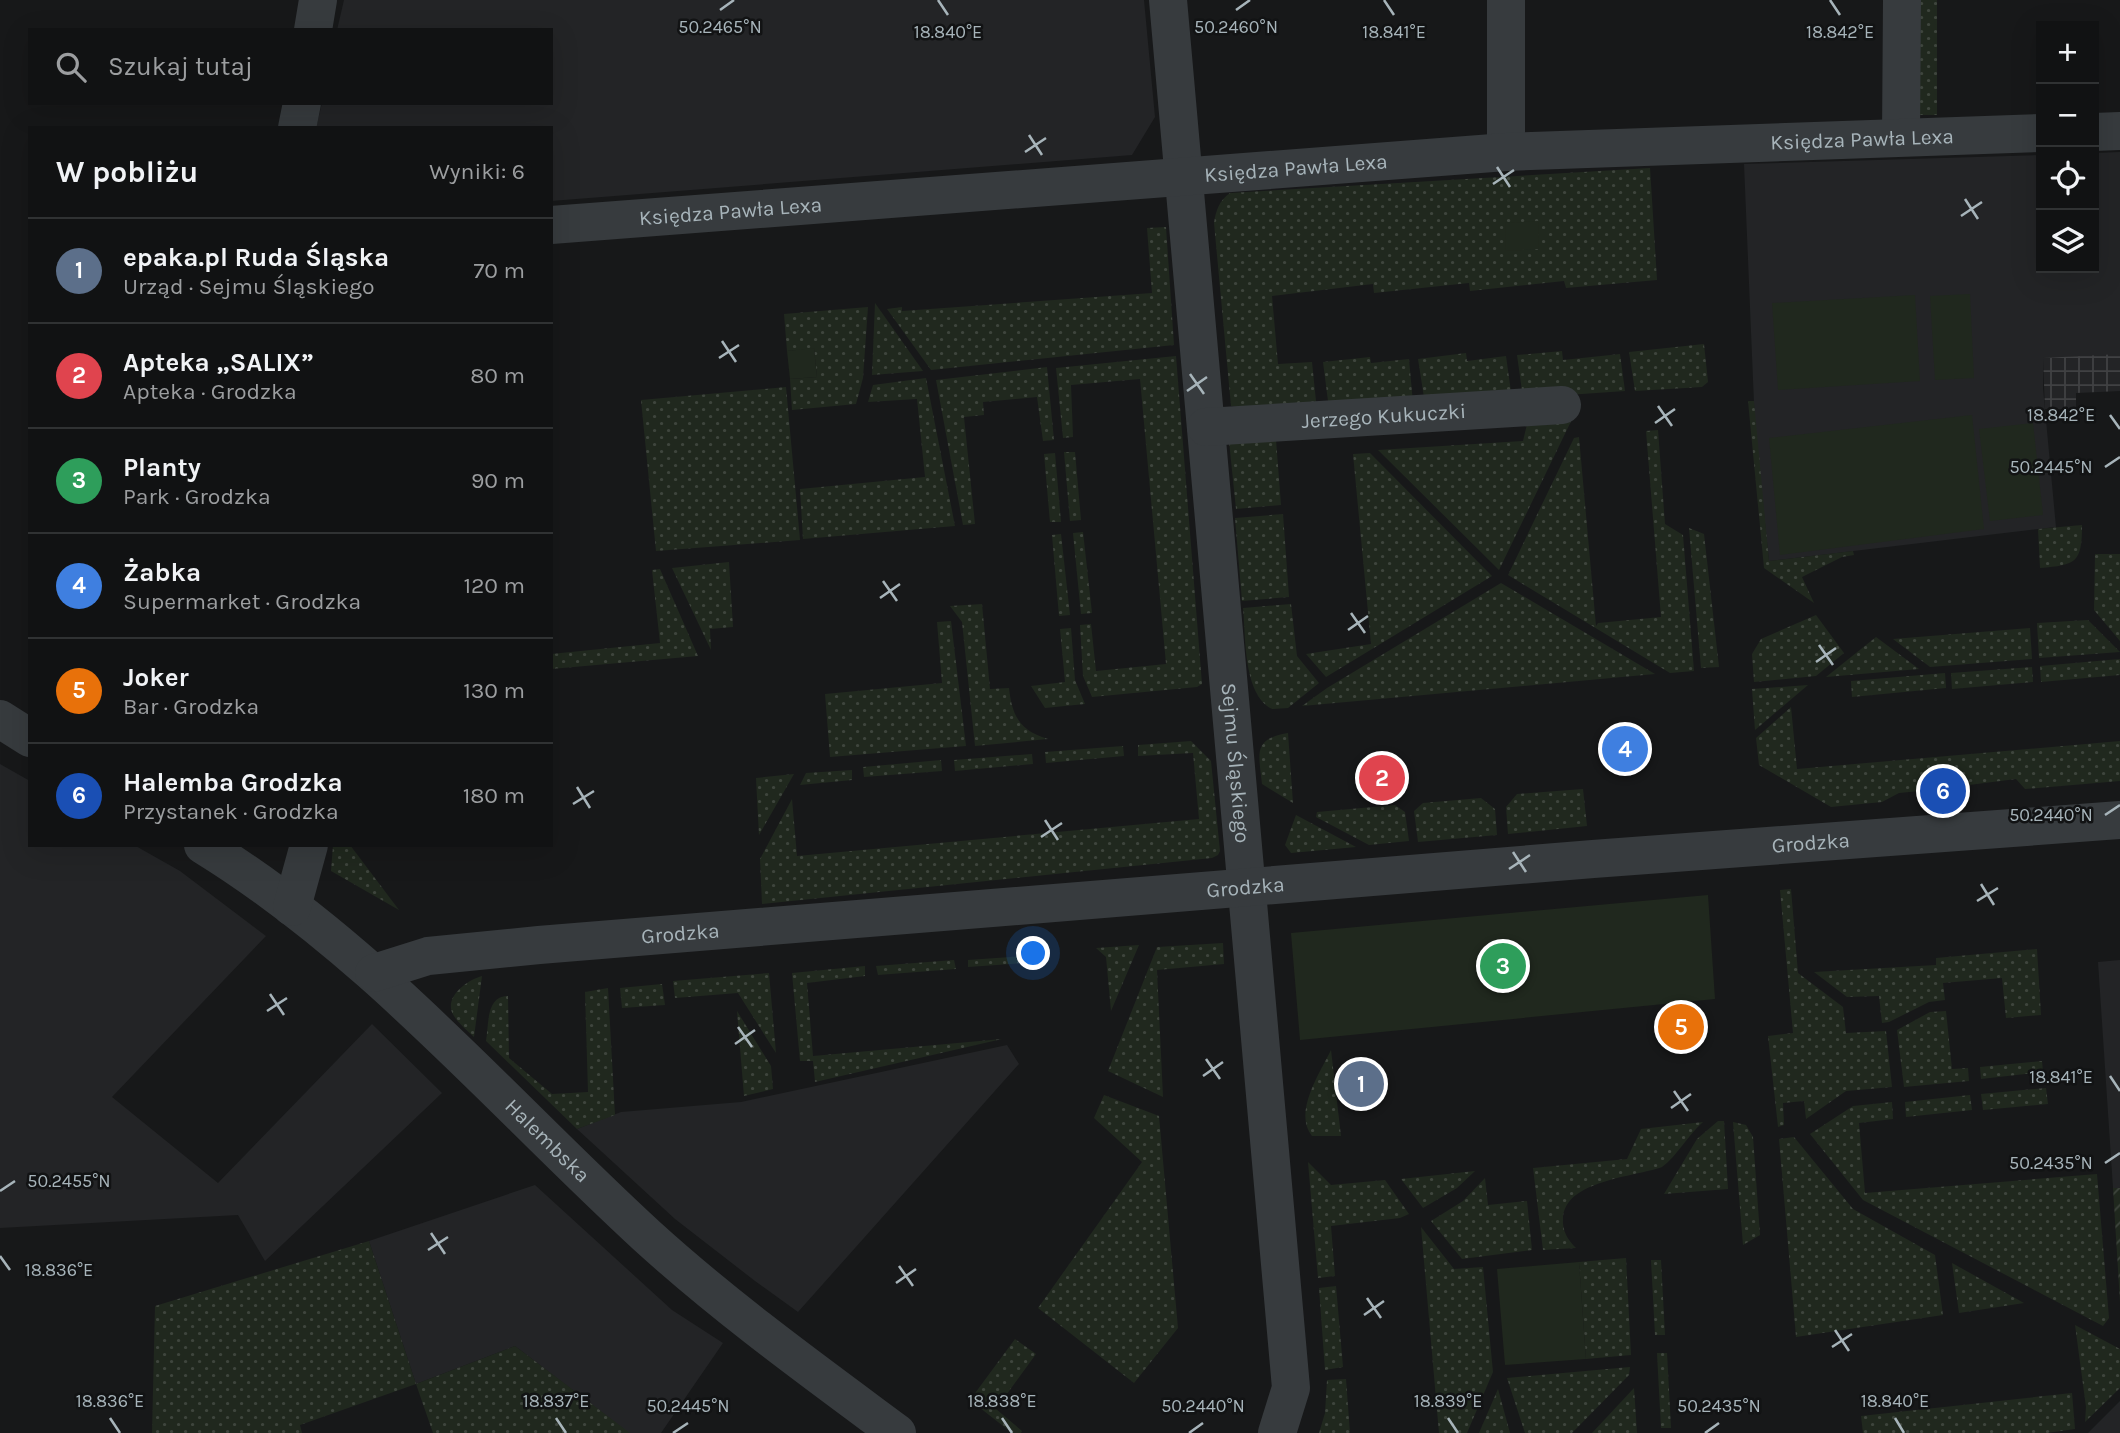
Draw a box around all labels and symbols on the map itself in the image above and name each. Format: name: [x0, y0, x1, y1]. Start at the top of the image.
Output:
text: 50.2465°N: [678, 16, 762, 38]
text: 50.2460°N: [1194, 16, 1278, 38]
text: 18.840°E: [914, 21, 982, 43]
text: 18.841°E: [1362, 21, 1426, 43]
text: 18.842°E: [1806, 21, 1874, 43]
street label: Księdza Pawła Lexa: [1770, 124, 1954, 155]
street label: Księdza Pawła Lexa: [1203, 149, 1388, 187]
street label: Księdza Pawła Lexa: [638, 192, 823, 230]
street label: Jerzego Kukuczki: [1301, 399, 1467, 433]
text: 18.842°E: [2027, 404, 2095, 426]
text: 50.2445°N: [2009, 456, 2093, 478]
street label: Sejmu Śląskiego: [1217, 682, 1255, 844]
pin: 4: [1602, 723, 1648, 775]
pin: 2: [1359, 752, 1405, 804]
pin: 6: [1920, 765, 1966, 817]
text: 50.2440°N: [2009, 804, 2093, 826]
street label: Grodzka: [1771, 828, 1851, 858]
street label: Grodzka: [1205, 872, 1286, 903]
street label: Grodzka: [640, 918, 720, 949]
your location: [1016, 936, 1050, 970]
pin: 3: [1480, 940, 1526, 992]
pin: 5: [1658, 1001, 1704, 1053]
pin: 1: [1338, 1058, 1384, 1110]
text: 18.841°E: [2029, 1066, 2093, 1088]
street label: Halembska: [500, 1094, 595, 1187]
text: 50.2435°N: [2009, 1152, 2093, 1174]
text: 50.2455°N: [27, 1170, 111, 1192]
text: 18.836°E: [25, 1259, 93, 1281]
text: 18.836°E: [76, 1390, 144, 1412]
text: 18.837°E: [523, 1390, 589, 1412]
text: 18.838°E: [967, 1390, 1037, 1412]
text: 18.839°E: [1414, 1390, 1482, 1412]
text: 18.840°E: [1861, 1390, 1929, 1412]
text: 50.2445°N: [646, 1395, 730, 1417]
text: 50.2440°N: [1161, 1395, 1245, 1417]
text: 50.2435°N: [1677, 1395, 1761, 1417]

